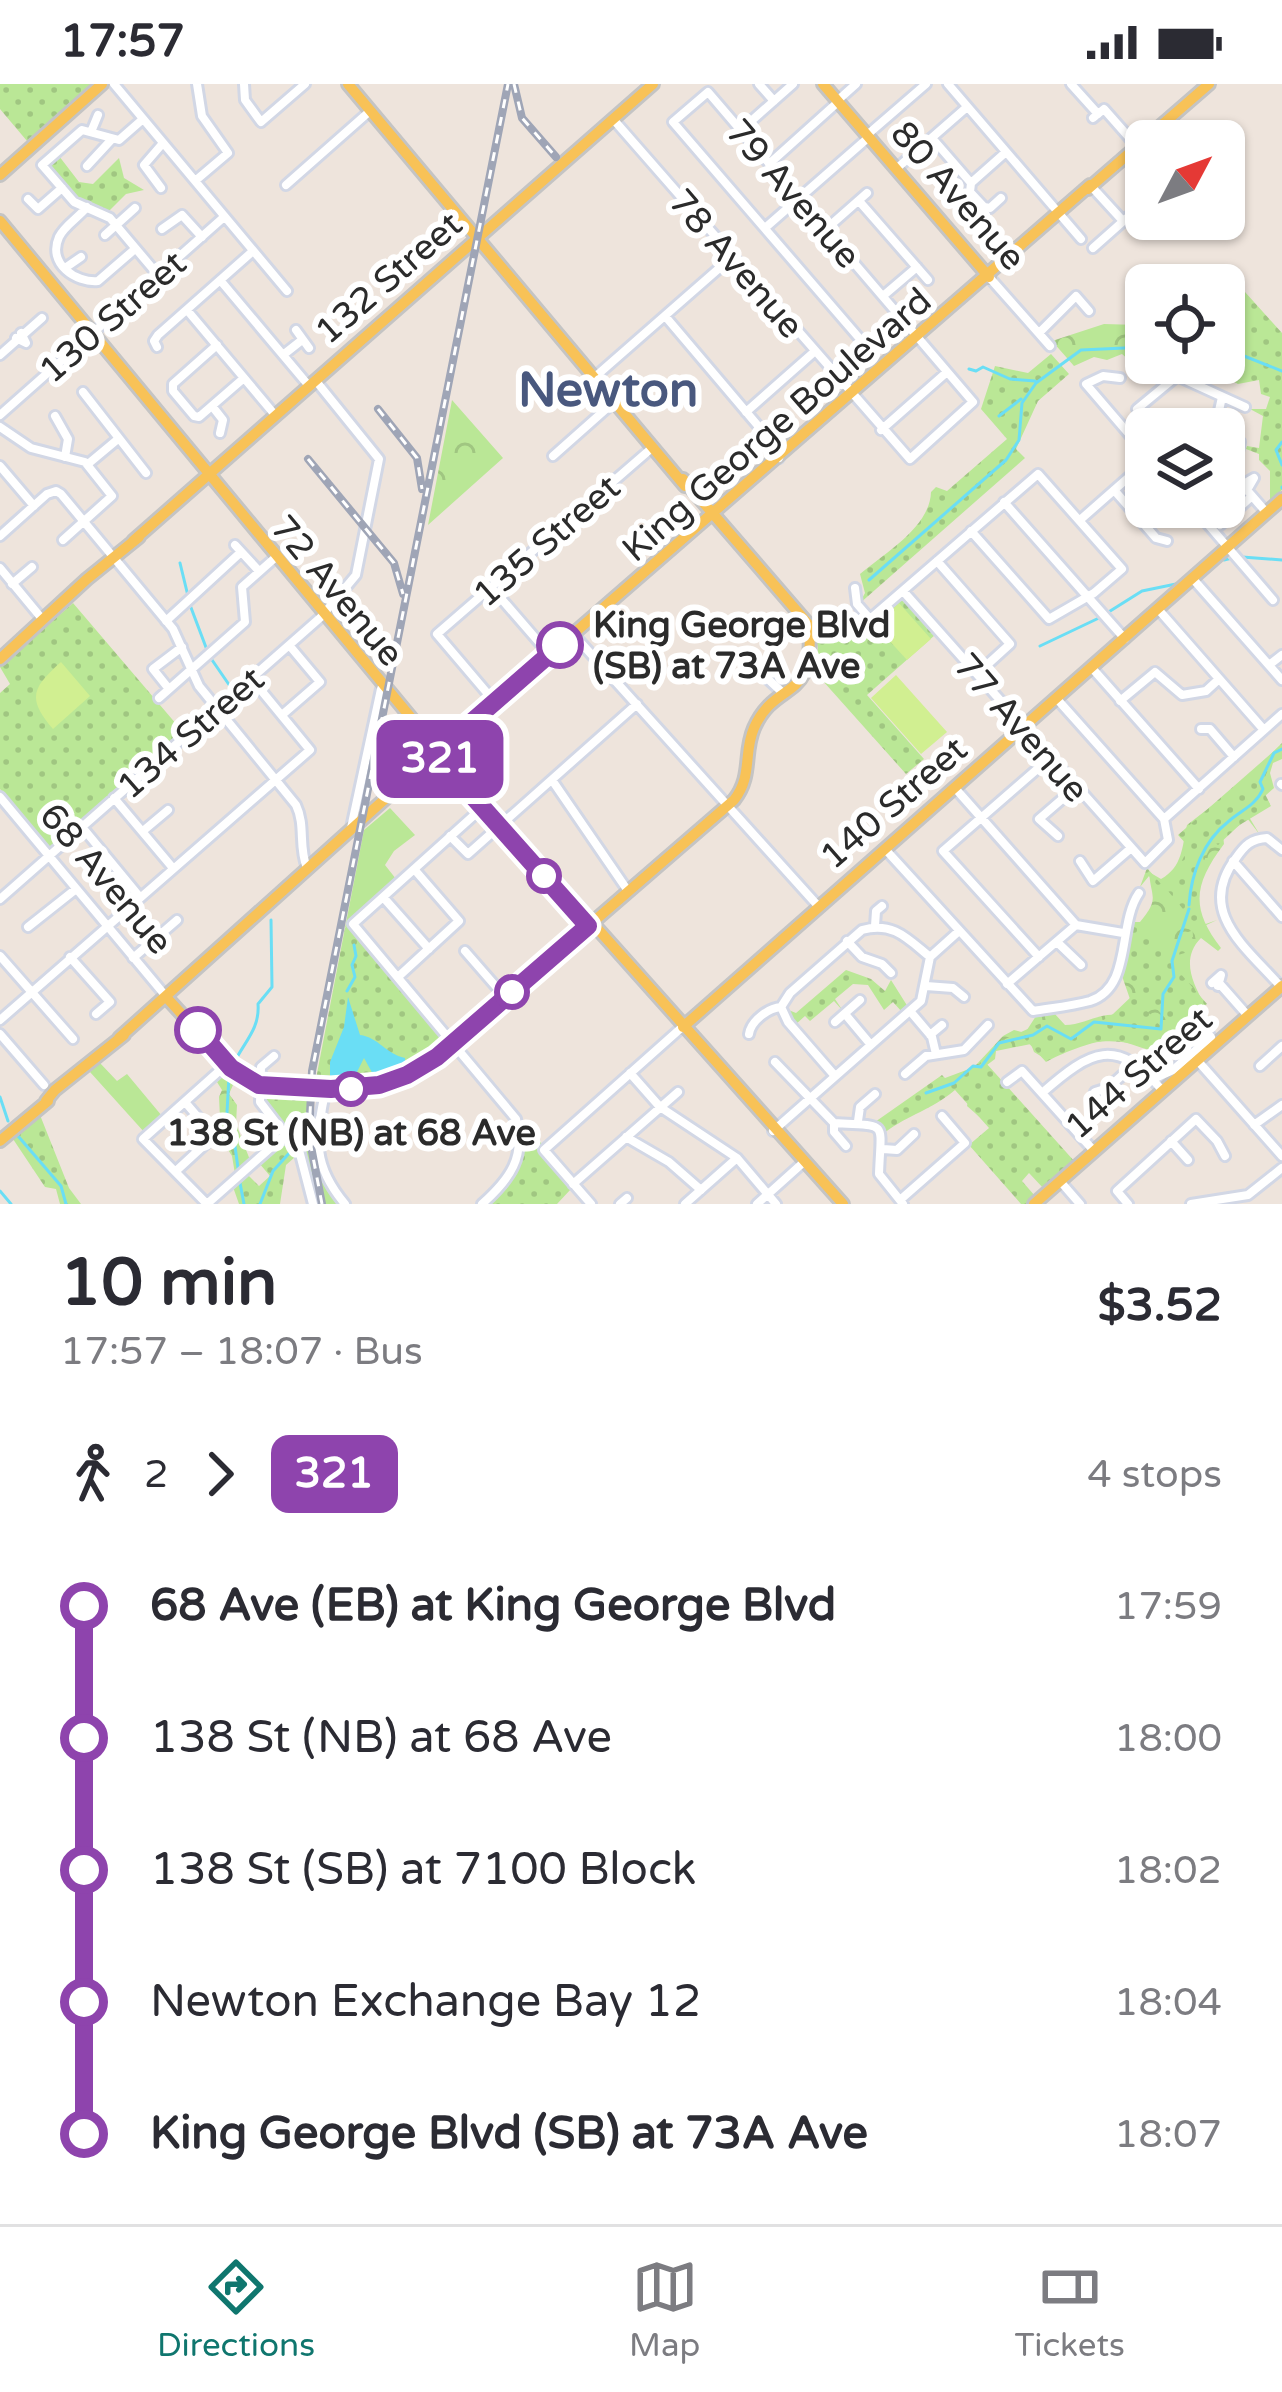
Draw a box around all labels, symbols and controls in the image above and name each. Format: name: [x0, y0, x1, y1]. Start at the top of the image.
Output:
text: 17:57: [60, 15, 185, 69]
street label: 79 Avenue: [716, 111, 869, 277]
street label: 80 Avenue: [881, 113, 1034, 279]
north arrow: [1125, 120, 1245, 240]
map controls: [1125, 120, 1245, 528]
street label: 78 Avenue: [659, 181, 812, 347]
street label: 132 Street: [307, 203, 471, 353]
street label: 130 Street: [31, 242, 195, 392]
button: locate: [1125, 264, 1245, 384]
street label: King George Boulevard: [614, 279, 940, 571]
district label: Newton: [518, 362, 698, 420]
button: layers: [1125, 408, 1245, 528]
street label: 135 Street: [465, 466, 629, 616]
street label: 72 Avenue: [261, 507, 412, 675]
place label: King George Blvd (SB) at 73A Ave: [593, 604, 891, 688]
marker: King George Blvd (SB) at 73A Ave: [538, 623, 582, 667]
street label: 77 Avenue: [944, 645, 1097, 811]
street label: 134 Street: [109, 658, 273, 808]
line badge: 321: [371, 720, 509, 798]
street label: 140 Street: [812, 728, 976, 878]
text: 321: [400, 733, 480, 784]
street label: 68 Avenue: [30, 795, 181, 963]
unlabelled marker: [528, 860, 560, 892]
unlabelled marker: [496, 976, 528, 1008]
street label: 144 Street: [1057, 998, 1221, 1148]
unlabelled marker: [176, 1008, 220, 1052]
marker: 138 St (NB) at 68 Ave: [335, 1073, 367, 1105]
place label: 138 St (NB) at 68 Ave: [166, 1112, 536, 1155]
text: 10 min: [60, 1243, 277, 1323]
text: $3.52: [1098, 1279, 1222, 1333]
text: 17:57 – 18:07 · Bus: [60, 1328, 423, 1375]
icon: walk: [60, 1441, 126, 1507]
icon: forward: [187, 1441, 253, 1507]
text: 321: [295, 1448, 374, 1499]
text: 2: [144, 1451, 169, 1498]
text: 4 stops: [1087, 1451, 1222, 1498]
text: 68 Ave (EB) at King George Blvd: [150, 1579, 836, 1633]
text: 17:59: [1114, 1583, 1222, 1630]
text: 138 St (NB) at 68 Ave: [150, 1711, 612, 1765]
text: 18:00: [1114, 1715, 1222, 1762]
text: 138 St (SB) at 7100 Block: [150, 1843, 696, 1897]
text: 18:02: [1114, 1847, 1222, 1894]
text: Newton Exchange Bay 12: [150, 1975, 701, 2029]
text: 18:04: [1114, 1979, 1222, 2026]
text: King George Blvd (SB) at 73A Ave: [150, 2107, 868, 2161]
text: 18:07: [1114, 2111, 1222, 2158]
tab: Directions: [157, 2254, 315, 2365]
tab: Map: [629, 2254, 700, 2365]
tab: Tickets: [1015, 2254, 1125, 2365]

